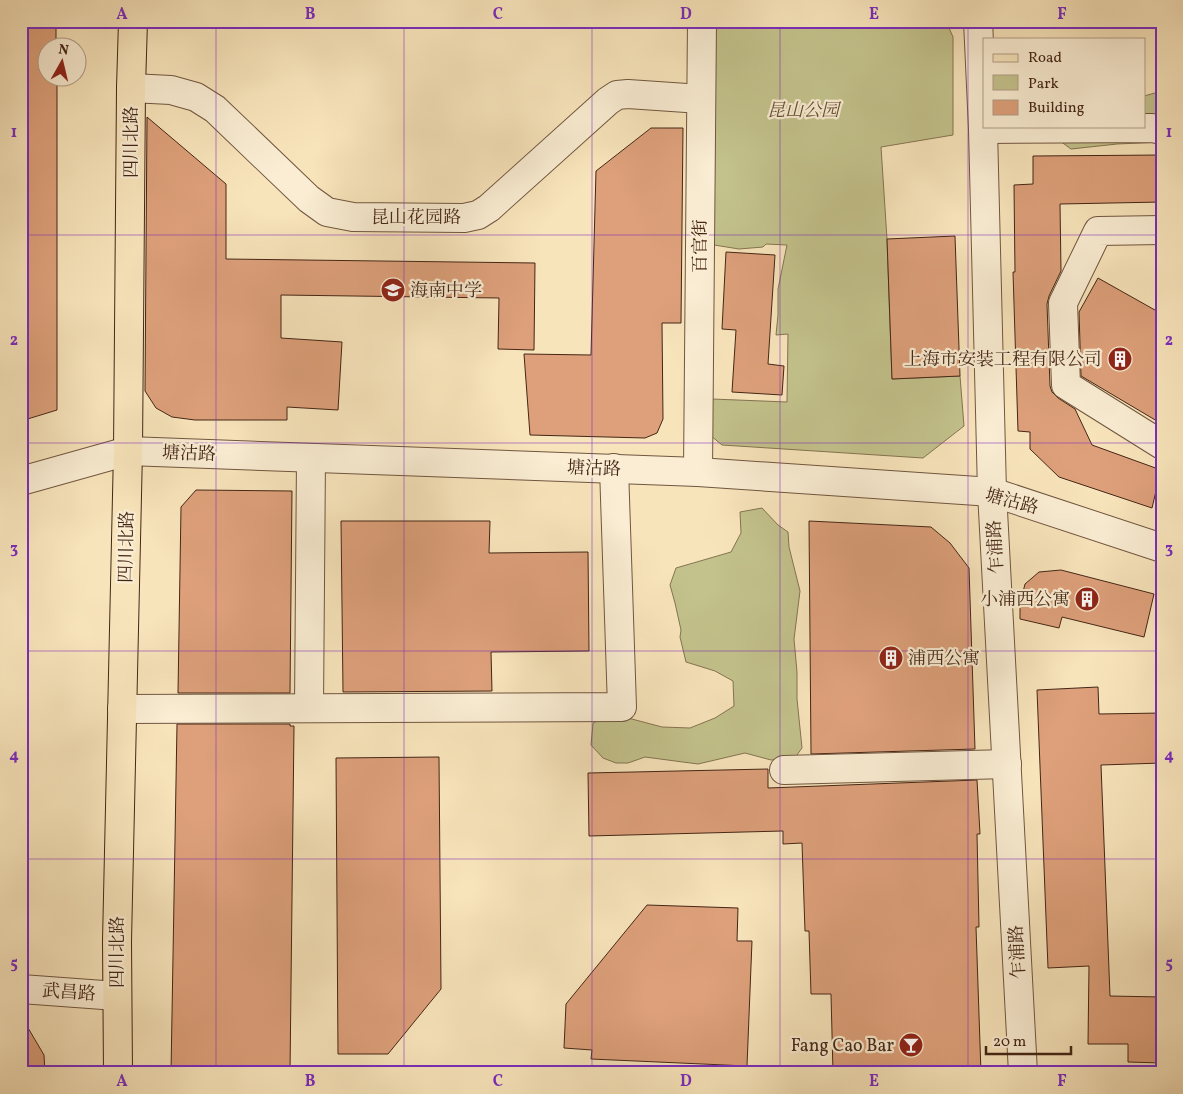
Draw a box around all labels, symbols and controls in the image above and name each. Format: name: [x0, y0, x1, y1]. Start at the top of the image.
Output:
text: A: [116, 4, 128, 26]
text: B: [305, 4, 316, 26]
text: C: [493, 4, 503, 26]
text: D: [680, 4, 692, 26]
text: E: [869, 4, 879, 26]
text: F: [1057, 4, 1067, 26]
north arrow: [38, 38, 88, 88]
legend: [983, 38, 1146, 128]
text: N: [57, 40, 70, 61]
text: Road: [1028, 48, 1062, 69]
text: Park: [1028, 74, 1059, 95]
text: Building: [1028, 98, 1085, 119]
park label: 昆山公园: [767, 99, 842, 124]
street label: 四川北路: [120, 106, 145, 178]
text: 1: [11, 122, 17, 144]
text: 1: [1166, 122, 1172, 144]
street label: 昆山花园路: [371, 206, 461, 231]
street label: 百官街: [689, 219, 714, 273]
school or university icon: 海南中学: [380, 277, 406, 303]
place label: 海南中学: [410, 279, 482, 304]
text: 2: [10, 330, 18, 352]
text: 2: [1165, 330, 1173, 352]
building icon: 上海市安装工程有限公司: [1107, 346, 1133, 372]
place label: 上海市安装工程有限公司: [904, 348, 1102, 373]
street label: 塘沽路: [162, 441, 216, 468]
street label: 塘沽路: [567, 456, 621, 483]
street label: 塘沽路: [982, 483, 1041, 522]
street label: 四川北路: [114, 511, 141, 583]
street label: 乍浦路: [983, 519, 1010, 575]
text: 3: [10, 538, 18, 560]
text: 3: [1165, 538, 1173, 560]
building icon: 小浦西公寓: [1074, 586, 1100, 612]
place label: 小浦西公寓: [980, 588, 1070, 613]
building icon: 浦西公寓: [878, 645, 904, 671]
place label: 浦西公寓: [908, 647, 980, 672]
text: 4: [9, 745, 19, 767]
text: 4: [1164, 745, 1174, 767]
street label: 四川北路: [106, 916, 131, 988]
street label: 乍浦路: [1005, 924, 1032, 980]
text: 5: [10, 953, 18, 975]
text: 5: [1165, 953, 1173, 975]
street label: 武昌路: [41, 979, 97, 1008]
scale bar: [986, 1024, 1070, 1056]
bar icon: Fang Cao Bar: [898, 1032, 924, 1058]
text: 20 m: [993, 1032, 1026, 1053]
place label: Fang Cao Bar: [791, 1034, 894, 1059]
text: A: [116, 1071, 128, 1093]
text: B: [305, 1071, 316, 1093]
text: C: [493, 1071, 503, 1093]
text: D: [680, 1071, 692, 1093]
text: E: [869, 1071, 879, 1093]
text: F: [1057, 1071, 1067, 1093]

